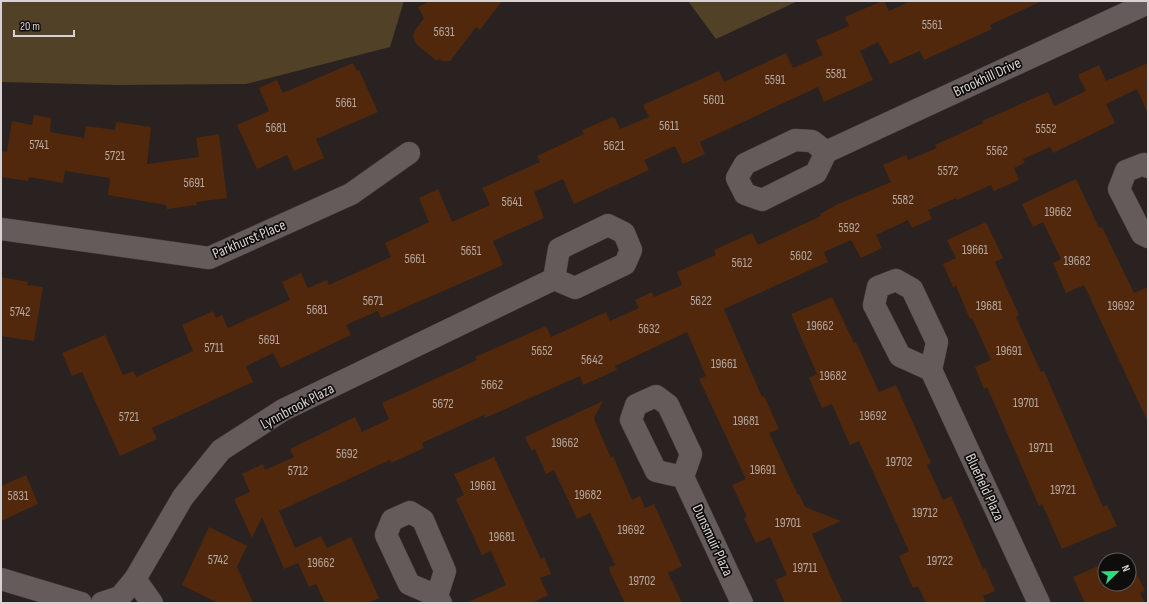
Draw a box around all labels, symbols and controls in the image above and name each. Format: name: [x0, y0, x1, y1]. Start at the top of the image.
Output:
scale bar: [14, 12, 74, 38]
house number: 5561: [922, 17, 943, 33]
text: 20 m: [20, 19, 40, 34]
house number: 5631: [434, 24, 455, 40]
street label: Brookhill Drive: [950, 54, 1024, 101]
house number: 5581: [826, 66, 847, 82]
house number: 5591: [765, 72, 786, 88]
house number: 5601: [703, 92, 725, 108]
house number: 5661: [335, 95, 357, 111]
house number: 5611: [659, 118, 679, 134]
house number: 5681: [265, 120, 287, 136]
house number: 5552: [1036, 121, 1057, 137]
house number: 5741: [29, 137, 49, 153]
house number: 5621: [604, 138, 625, 154]
house number: 5562: [986, 143, 1008, 159]
house number: 5721: [105, 148, 126, 164]
house number: 5572: [938, 163, 958, 179]
house number: 5691: [183, 175, 205, 191]
house number: 5582: [892, 192, 914, 208]
house number: 5641: [501, 194, 523, 210]
house number: 19662: [1044, 204, 1072, 220]
street label: Parkhurst Place: [210, 215, 289, 263]
house number: 5592: [838, 220, 860, 236]
house number: 19661: [962, 242, 989, 258]
house number: 5651: [461, 243, 482, 259]
house number: 5602: [790, 248, 812, 264]
house number: 5661: [404, 251, 426, 267]
house number: 19682: [1063, 253, 1091, 269]
house number: 5612: [732, 255, 752, 271]
house number: 5671: [363, 293, 384, 309]
house number: 5622: [690, 293, 712, 309]
house number: 19681: [976, 298, 1003, 314]
house number: 19692: [1107, 298, 1135, 314]
house number: 5681: [306, 302, 328, 318]
house number: 5742: [10, 304, 30, 320]
house number: 19662: [806, 318, 834, 334]
house number: 5632: [638, 321, 660, 337]
house number: 5691: [258, 332, 280, 348]
house number: 5711: [204, 340, 224, 356]
house number: 5652: [531, 343, 553, 359]
house number: 19691: [996, 343, 1023, 359]
house number: 5642: [581, 352, 603, 368]
house number: 19661: [711, 356, 738, 372]
house number: 19682: [819, 368, 847, 384]
house number: 5662: [481, 377, 503, 393]
street label: Lynnbrook Plaza: [257, 379, 338, 434]
house number: 19701: [1013, 395, 1039, 411]
house number: 5672: [432, 396, 454, 412]
house number: 19692: [859, 408, 887, 424]
house number: 5721: [119, 409, 140, 425]
house number: 19681: [733, 413, 760, 429]
house number: 19662: [551, 435, 579, 451]
house number: 19711: [1029, 440, 1054, 456]
house number: 5692: [336, 446, 358, 462]
street label: Bluefield Plaza: [961, 451, 1008, 524]
house number: 19702: [886, 454, 912, 470]
house number: 19691: [750, 462, 777, 478]
house number: 5712: [288, 463, 308, 479]
house number: 19661: [470, 478, 497, 494]
house number: 19721: [1050, 482, 1076, 498]
house number: 19682: [574, 487, 602, 503]
house number: 5831: [8, 488, 29, 504]
street label: Dunsmuir Plaza: [688, 501, 737, 579]
house number: 19712: [912, 505, 938, 521]
house number: 19701: [775, 515, 801, 531]
house number: 19692: [617, 522, 645, 538]
house number: 19681: [489, 529, 516, 545]
house number: 5742: [208, 552, 228, 568]
north arrow: [1097, 552, 1137, 592]
house number: 19722: [927, 553, 953, 569]
house number: 19662: [307, 555, 335, 571]
house number: 19711: [793, 560, 818, 576]
text: N: [1119, 563, 1133, 574]
house number: 19702: [629, 573, 655, 589]

